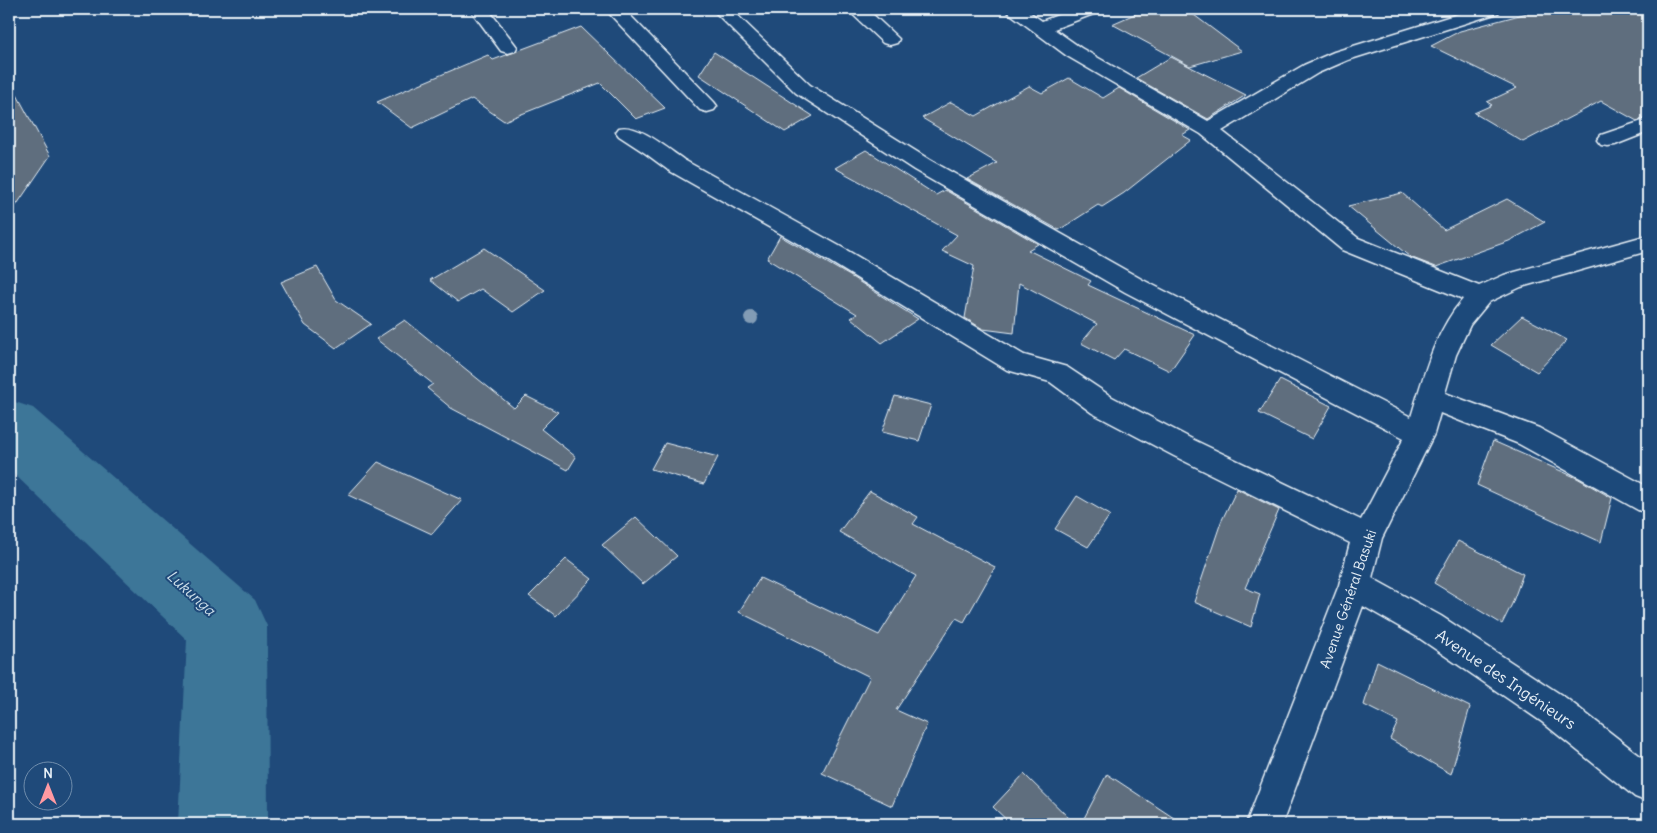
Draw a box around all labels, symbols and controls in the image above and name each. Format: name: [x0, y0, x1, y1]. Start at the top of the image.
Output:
street label: Avenue Général Basuki: [1316, 527, 1380, 671]
water label: Lukunga: [163, 566, 221, 620]
street label: Avenue des Ingénieurs: [1432, 625, 1580, 733]
north arrow: [22, 760, 72, 810]
text: N: [43, 764, 53, 782]

